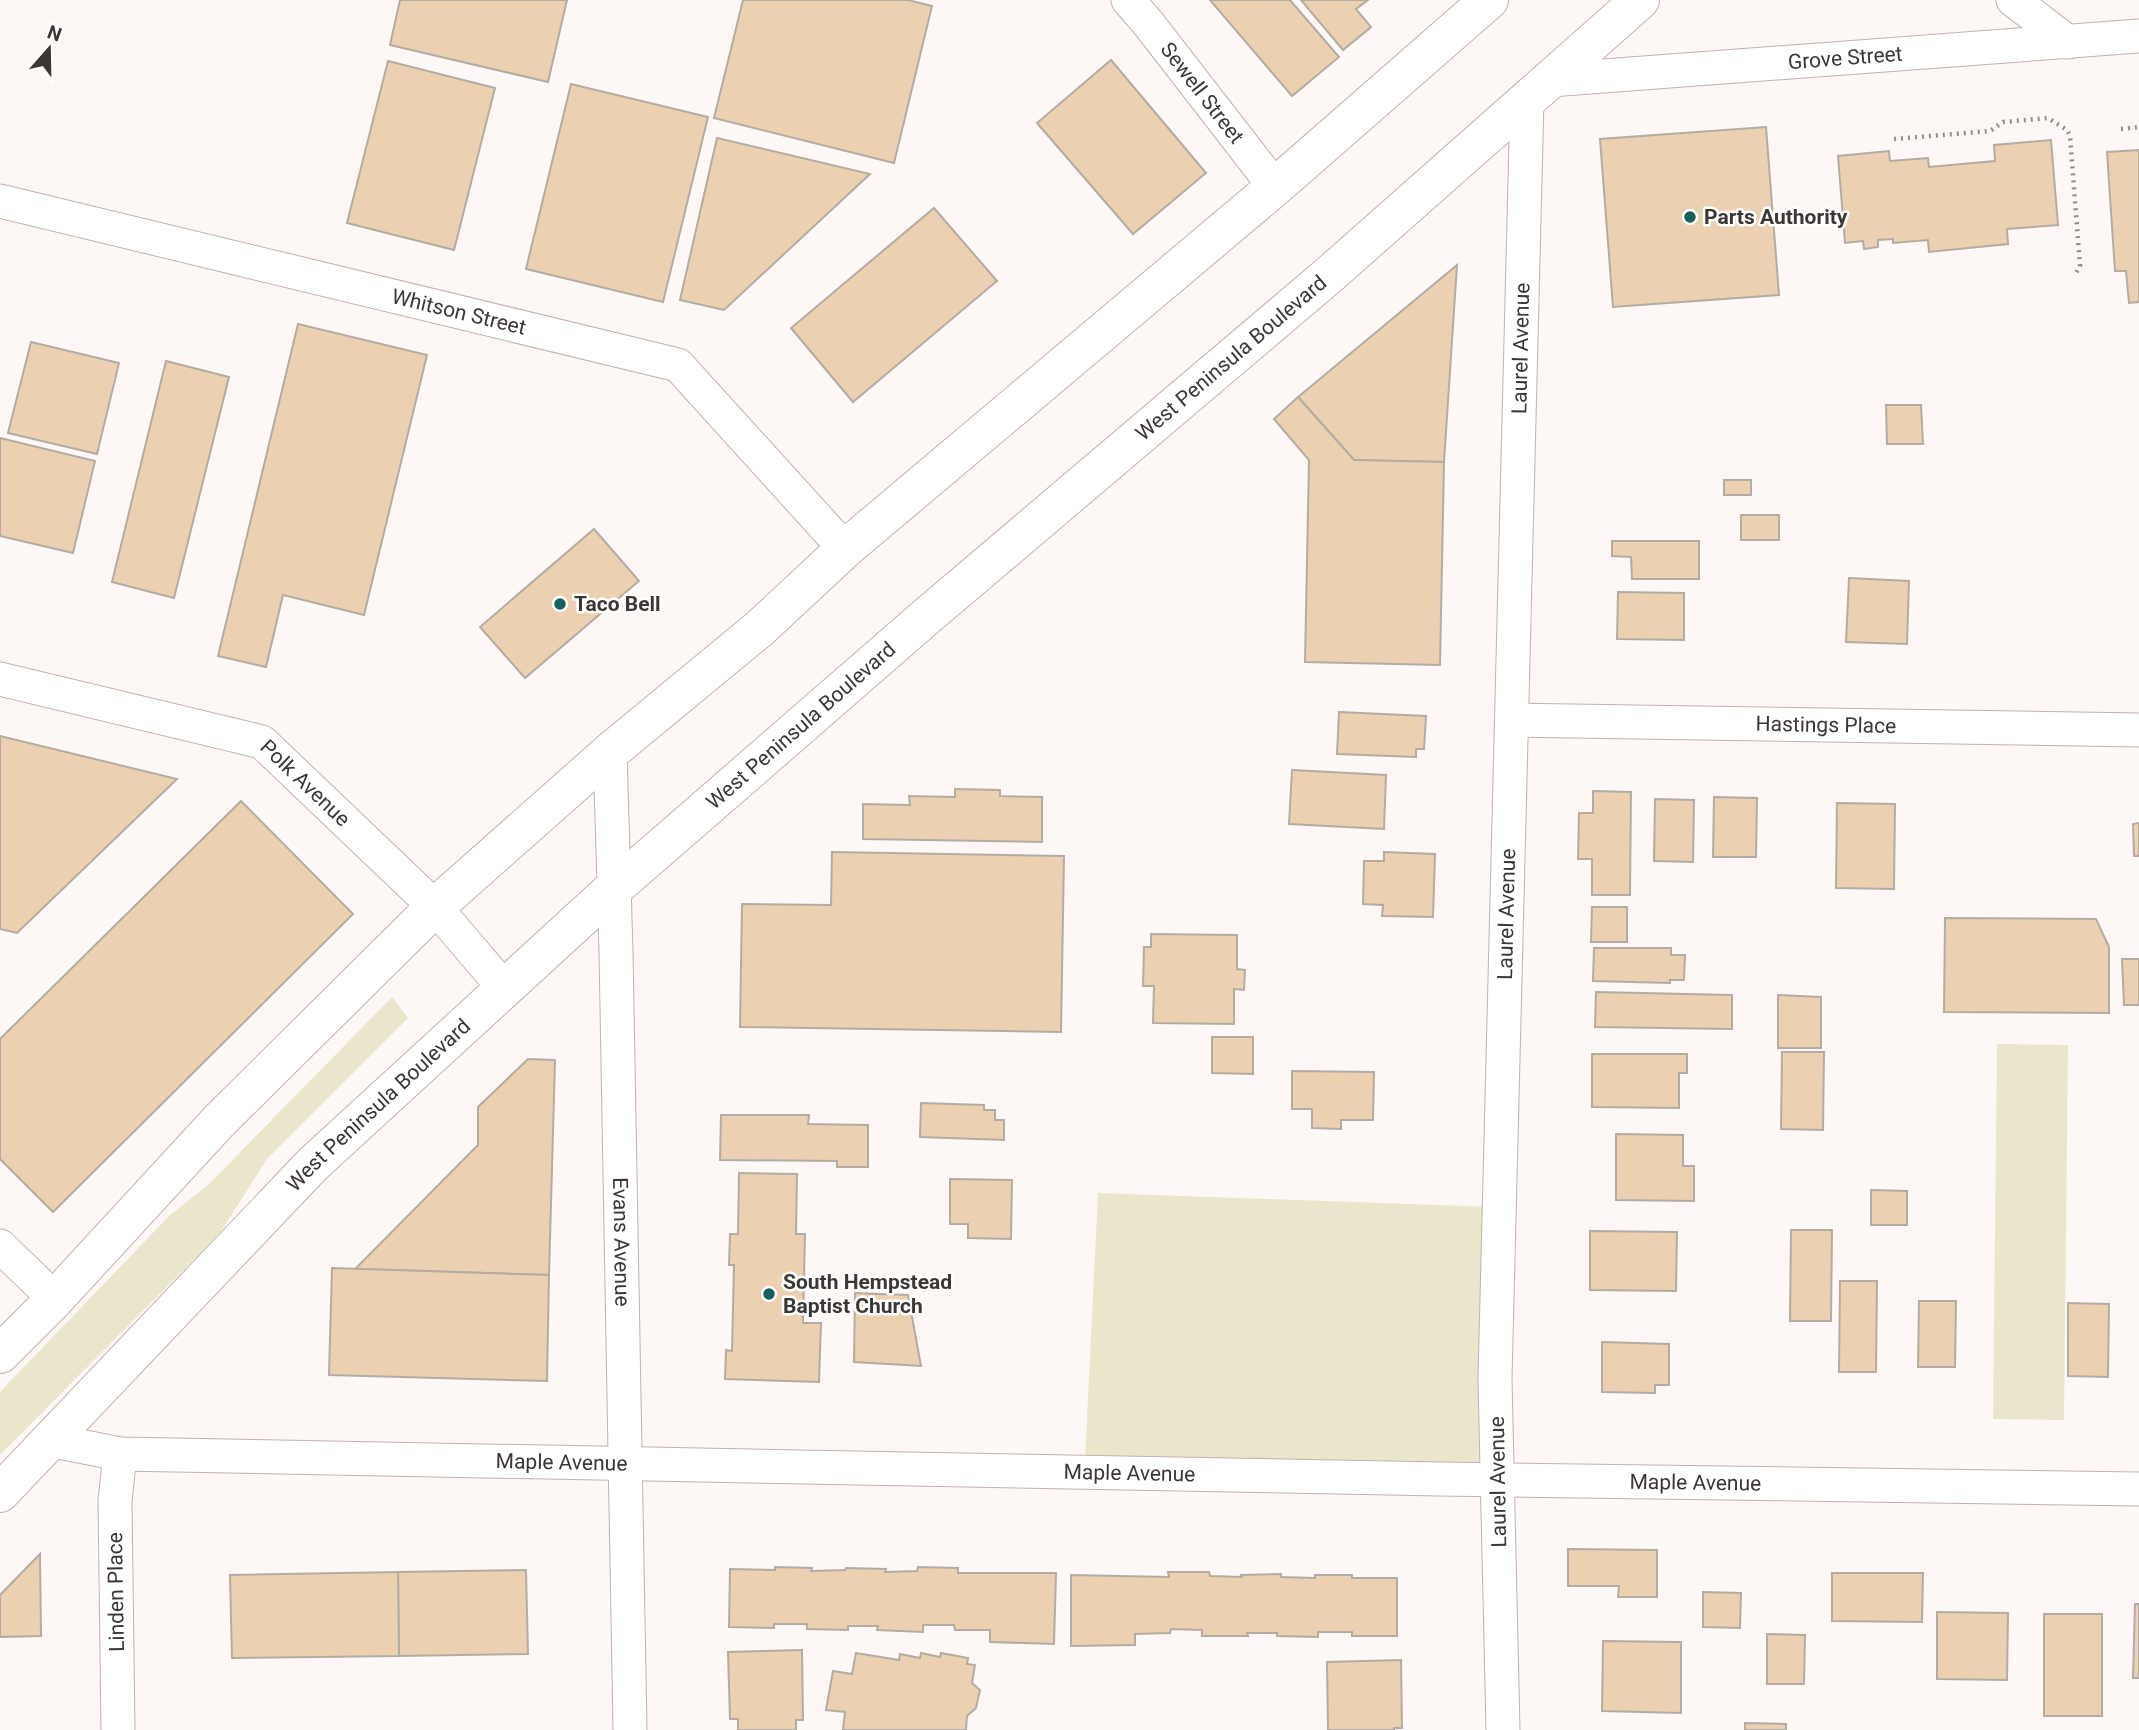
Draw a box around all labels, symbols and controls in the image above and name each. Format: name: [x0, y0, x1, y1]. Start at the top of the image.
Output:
north arrow: [14, 14, 84, 84]
text: N: [44, 20, 65, 47]
street label: Sewell Street: [1156, 38, 1249, 148]
street label: Grove Street: [1787, 42, 1903, 74]
place label: Parts Authority: [1704, 205, 1848, 229]
marker: Parts Authority: [1682, 209, 1698, 225]
street label: West Peninsula Boulevard: [1131, 271, 1331, 445]
street label: Laurel Avenue: [1507, 282, 1534, 414]
street label: Whitson Street: [389, 284, 528, 340]
place label: Taco Bell: [574, 592, 661, 616]
marker: Taco Bell: [552, 596, 568, 612]
street label: West Peninsula Boulevard: [702, 637, 900, 814]
street label: Hastings Place: [1755, 712, 1896, 738]
street label: Polk Avenue: [255, 735, 355, 831]
street label: Laurel Avenue: [1493, 848, 1520, 980]
street label: West Peninsula Boulevard: [281, 1014, 475, 1196]
street label: Evans Avenue: [608, 1177, 634, 1307]
place label: South Hempstead Baptist Church: [783, 1270, 952, 1318]
marker: South Hempstead Baptist Church: [761, 1286, 777, 1302]
street label: Laurel Avenue: [1485, 1416, 1511, 1548]
street label: Maple Avenue: [495, 1449, 628, 1476]
street label: Maple Avenue: [1063, 1460, 1196, 1486]
street label: Maple Avenue: [1629, 1470, 1761, 1496]
street label: Linden Place: [103, 1532, 129, 1652]

